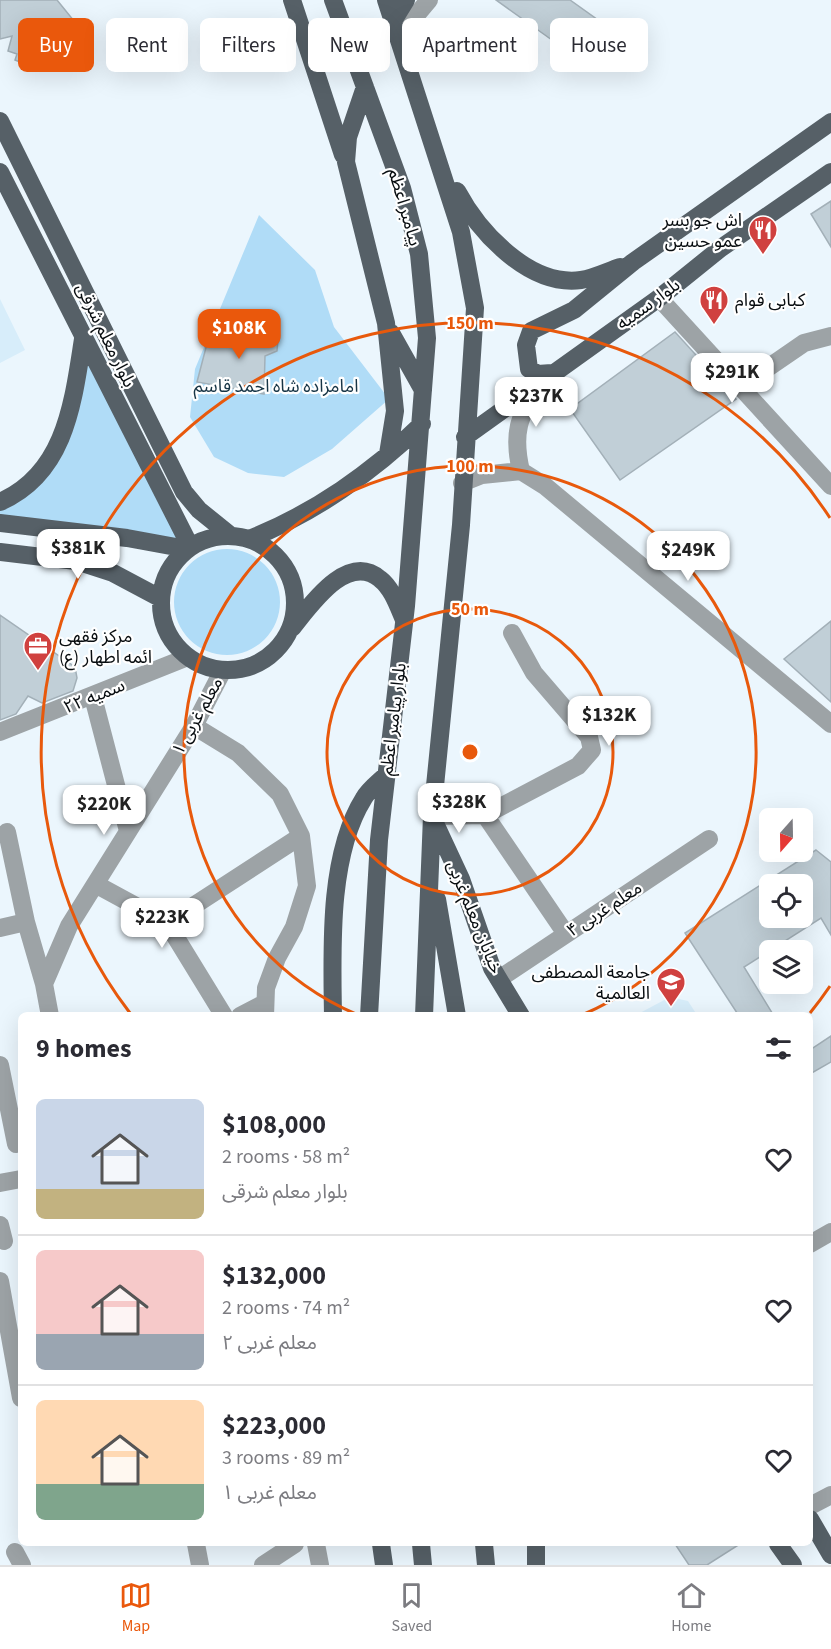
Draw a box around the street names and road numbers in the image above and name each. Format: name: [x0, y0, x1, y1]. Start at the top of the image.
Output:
street label: پیامبر اعظم: [381, 165, 428, 249]
street label: بلوار سمیه: [611, 273, 685, 336]
street label: بلوار معلم شرقی: [70, 279, 142, 392]
street label: بلوار پیامبر اعظم: [374, 661, 413, 777]
street label: سمیه ۲۲: [60, 673, 129, 720]
street label: معلم غربی ۱: [166, 673, 229, 760]
street label: خیابان معلم غربی: [440, 857, 509, 978]
street label: معلم غربی ۴: [562, 876, 647, 943]

